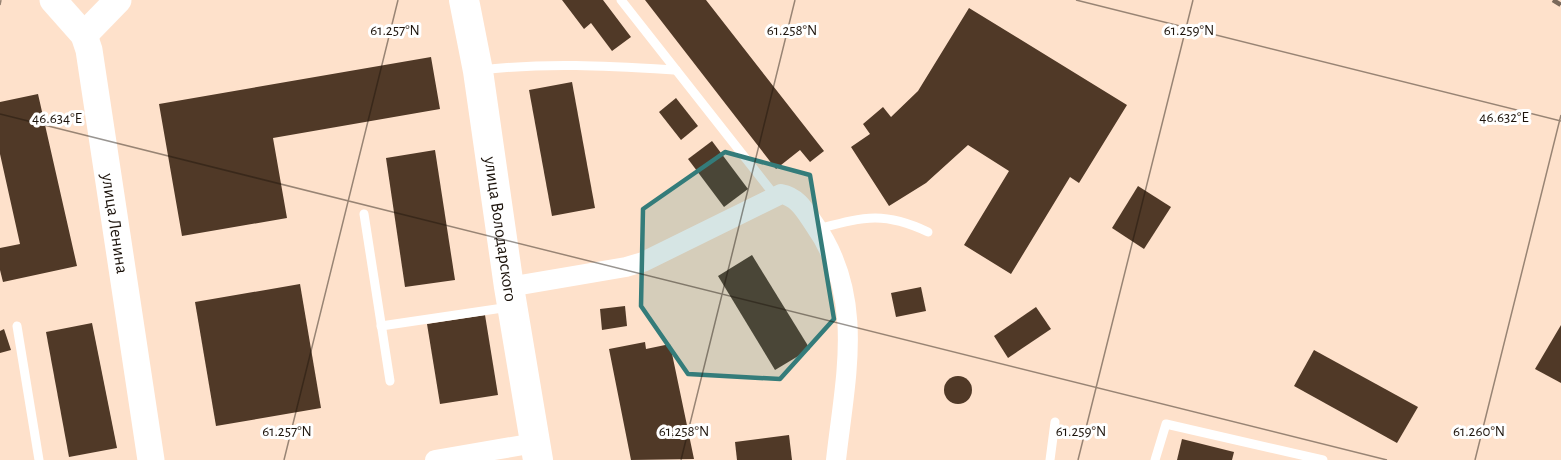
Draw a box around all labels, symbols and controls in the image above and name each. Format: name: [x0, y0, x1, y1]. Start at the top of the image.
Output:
text: 61.257°N: [370, 23, 420, 38]
text: 61.258°N: [767, 23, 817, 38]
text: 61.259°N: [1164, 23, 1214, 38]
text: 46.632°E: [1479, 110, 1529, 125]
text: 46.634°E: [32, 111, 82, 126]
street label: улица Володарского: [480, 155, 519, 303]
street label: улица Ленина: [98, 171, 131, 275]
text: 61.257°N: [262, 424, 312, 439]
text: 61.258°N: [659, 424, 709, 439]
text: 61.259°N: [1056, 424, 1106, 439]
text: 61.260°N: [1453, 424, 1505, 439]

